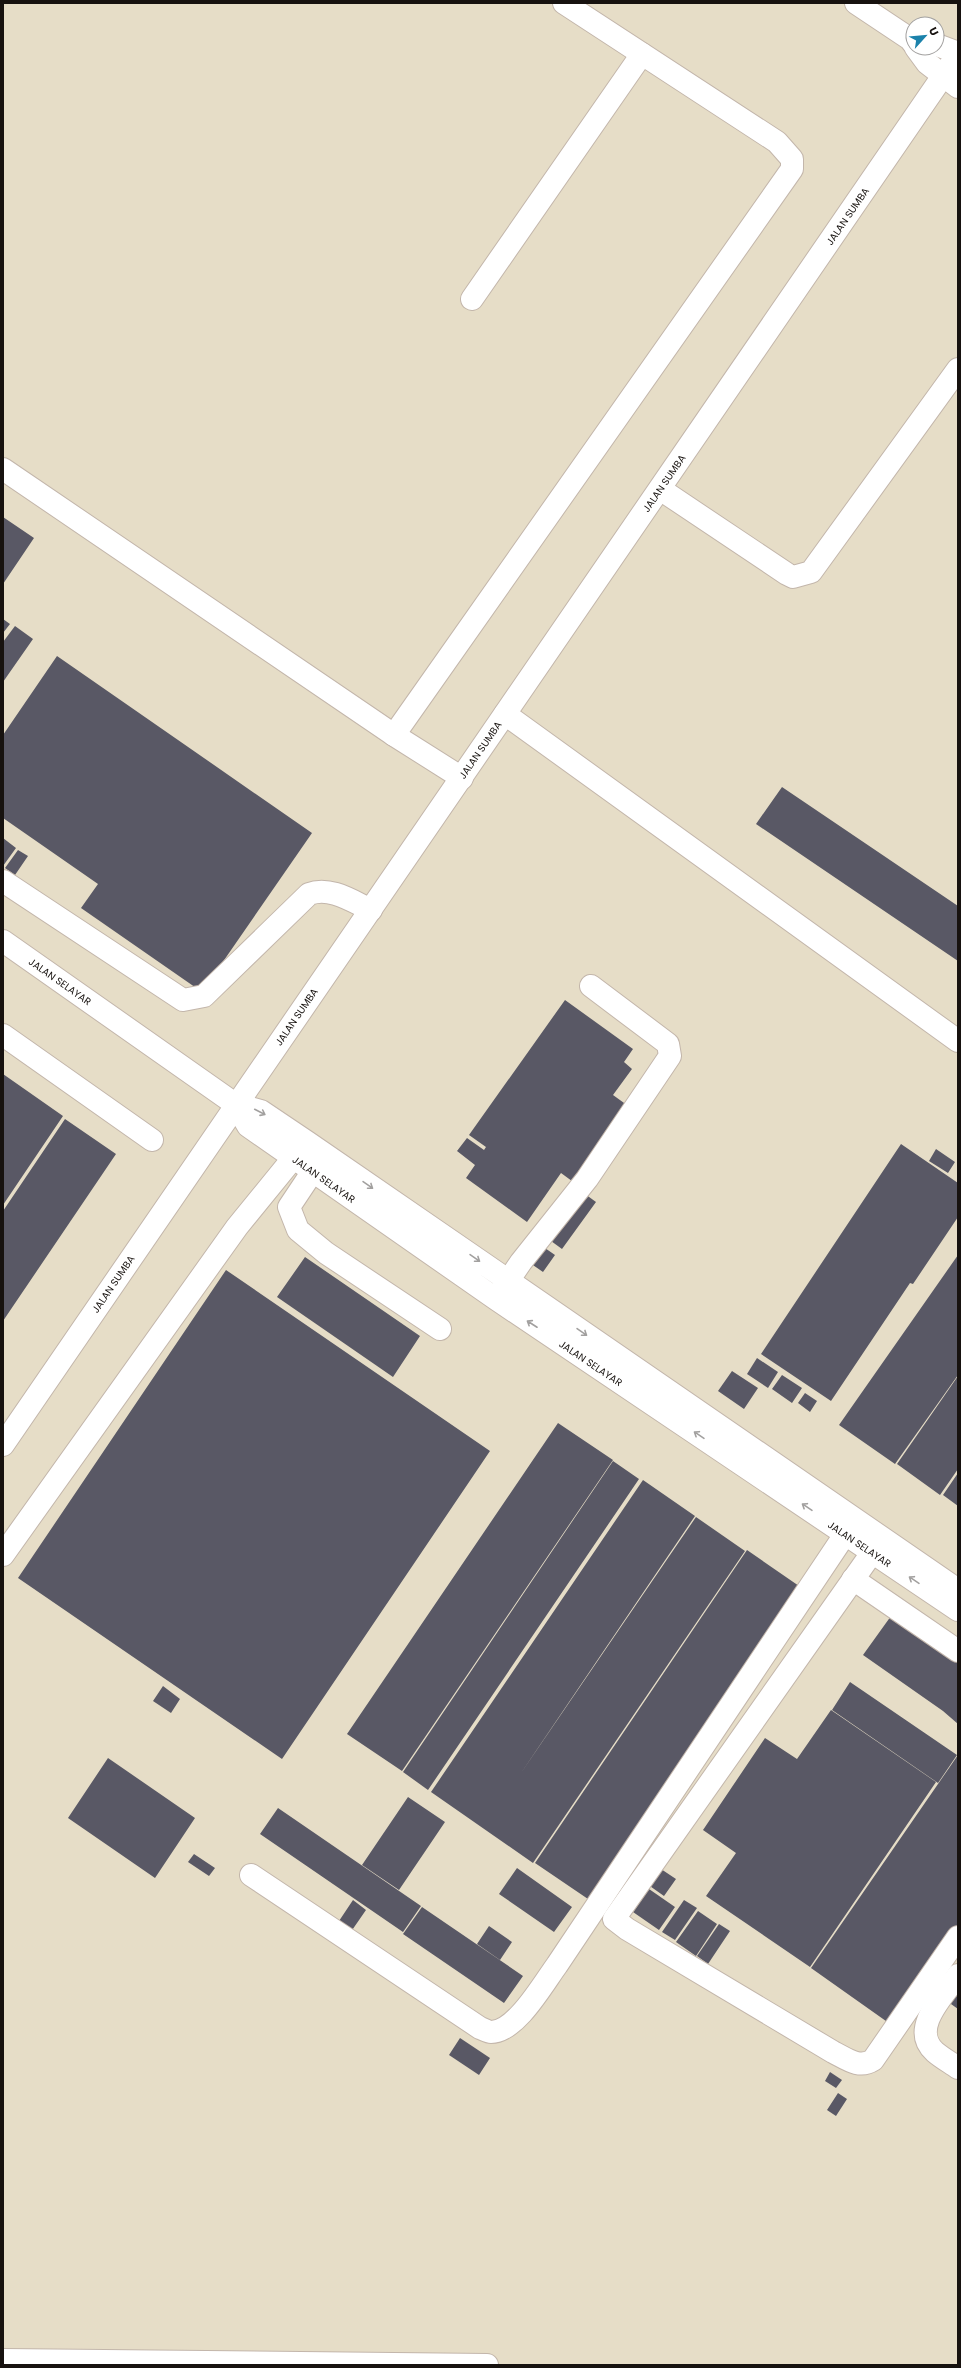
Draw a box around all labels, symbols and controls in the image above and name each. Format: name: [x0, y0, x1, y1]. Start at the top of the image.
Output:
north arrow: [905, 16, 945, 56]
text: U: [925, 24, 943, 39]
street label: JALAN SUMBA: [823, 184, 873, 248]
street label: JALAN SUMBA: [639, 451, 689, 515]
street label: JALAN SUMBA: [455, 718, 506, 782]
street label: JALAN SELAYAR: [26, 954, 94, 1009]
street label: JALAN SUMBA: [271, 985, 322, 1049]
one-way arrow: [254, 1109, 266, 1116]
street label: JALAN SELAYAR: [289, 1152, 358, 1207]
one-way arrow: [363, 1180, 374, 1189]
street label: JALAN SUMBA: [88, 1252, 138, 1316]
one-way arrow: [470, 1254, 481, 1262]
one-way arrow: [526, 1319, 538, 1327]
one-way arrow: [577, 1328, 588, 1336]
street label: JALAN SELAYAR: [556, 1337, 625, 1390]
one-way arrow: [693, 1431, 704, 1439]
one-way arrow: [801, 1503, 812, 1511]
street label: JALAN SELAYAR: [825, 1517, 894, 1571]
one-way arrow: [909, 1576, 920, 1584]

